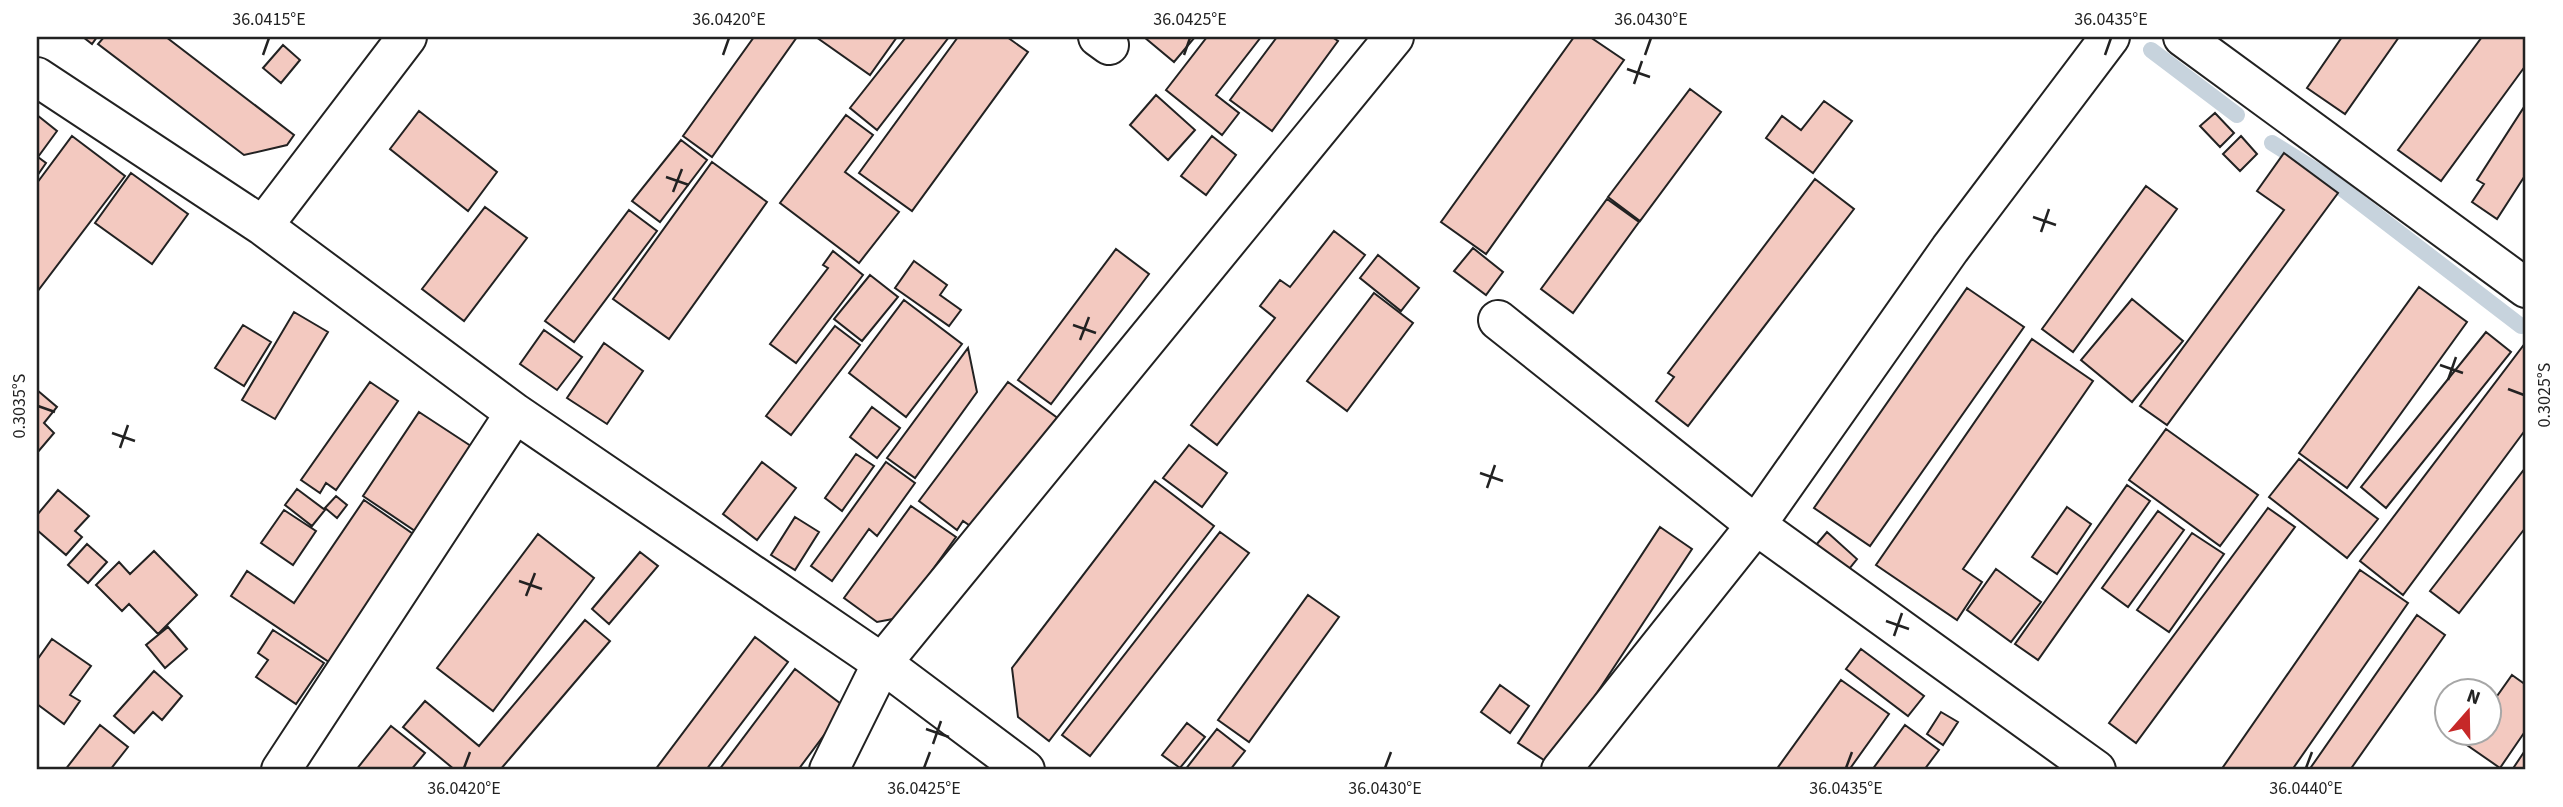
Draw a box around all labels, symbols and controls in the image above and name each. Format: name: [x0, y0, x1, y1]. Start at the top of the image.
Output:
text: 36.0415°E: [232, 7, 306, 32]
text: 36.0420°E: [692, 7, 766, 32]
text: 36.0425°E: [1153, 7, 1227, 32]
text: 36.0430°E: [1614, 7, 1688, 32]
text: 36.0435°E: [2074, 7, 2148, 32]
text: 0.3025°S: [2532, 363, 2557, 427]
text: 0.3035°S: [7, 374, 32, 438]
north arrow: [2434, 678, 2504, 748]
text: N: [2463, 683, 2484, 712]
text: 36.0420°E: [427, 776, 501, 801]
text: 36.0425°E: [887, 776, 961, 801]
text: 36.0430°E: [1348, 776, 1422, 801]
text: 36.0435°E: [1809, 776, 1883, 801]
text: 36.0440°E: [2269, 776, 2343, 801]

